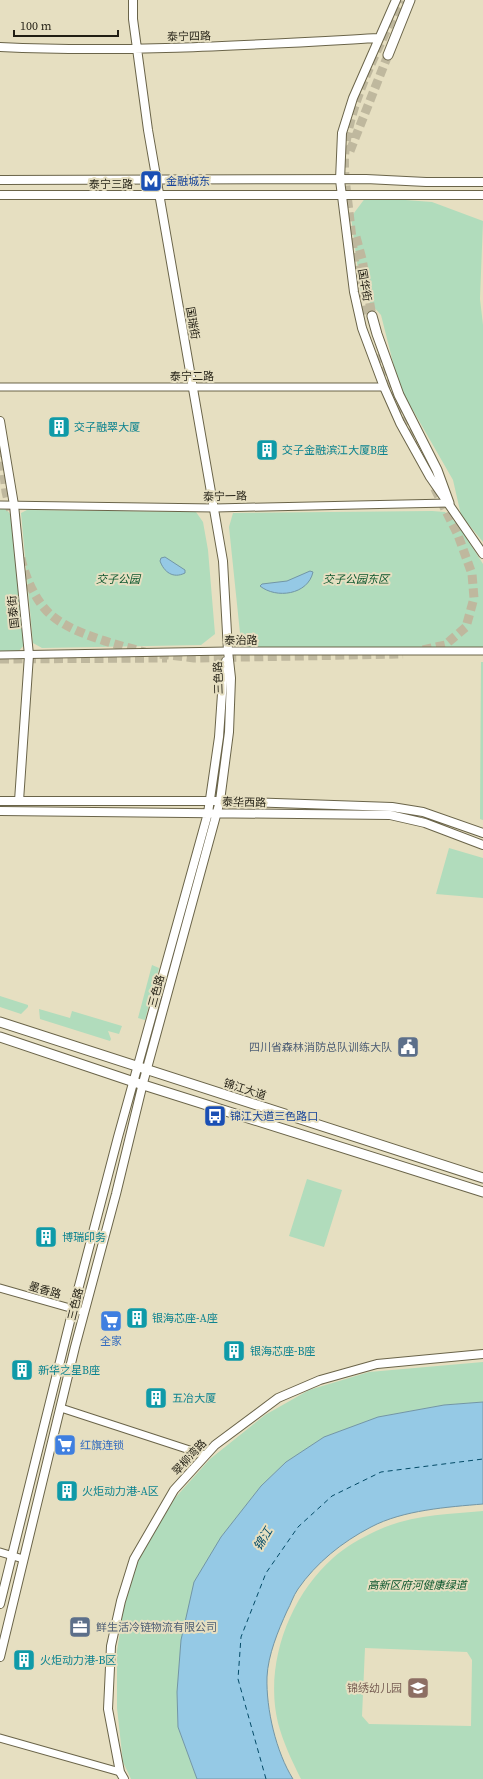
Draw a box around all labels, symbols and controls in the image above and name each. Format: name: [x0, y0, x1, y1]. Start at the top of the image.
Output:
scale bar: [14, 12, 118, 38]
text: 100 m: [20, 18, 52, 34]
street label: 泰宁四路: [167, 29, 211, 44]
metro station icon: 金融城东: [138, 168, 164, 194]
place label: 金融城东: [166, 174, 210, 189]
street label: 泰宁三路: [89, 177, 133, 192]
street label: 国华街: [354, 268, 375, 303]
street label: 国瑞街: [182, 306, 203, 341]
street label: 泰宁二路: [170, 369, 214, 384]
building icon: 交子融翠大厦: [46, 414, 72, 440]
place label: 交子融翠大厦: [74, 420, 140, 435]
building icon: 交子金融滨江大厦B座: [254, 437, 280, 463]
place label: 交子金融滨江大厦B座: [282, 443, 388, 458]
street label: 泰宁一路: [203, 489, 247, 504]
park label: 交子公园: [96, 572, 142, 587]
park label: 交子公园东区: [323, 572, 391, 587]
street label: 国泰街: [4, 595, 23, 629]
street label: 泰治路: [225, 633, 258, 648]
street label: 三色路: [210, 661, 227, 695]
street label: 泰华西路: [222, 795, 266, 810]
street label: 三色路: [145, 973, 168, 1009]
public building icon: 四川省森林消防总队训练大队: [395, 1034, 421, 1060]
place label: 四川省森林消防总队训练大队: [249, 1040, 392, 1055]
street label: 锦江大道: [222, 1076, 268, 1103]
bus stop icon: 锦江大道三色路口: [202, 1103, 228, 1129]
place label: 锦江大道三色路口: [230, 1109, 318, 1124]
building icon: 博瑞印务: [33, 1224, 59, 1250]
place label: 博瑞印务: [62, 1230, 106, 1245]
street label: 墨香路: [27, 1279, 63, 1302]
street label: 三色路: [64, 1286, 87, 1322]
building icon: 银海芯座-A座: [124, 1305, 150, 1331]
supermarket icon: 全家: [98, 1308, 124, 1334]
place label: 银海芯座-A座: [152, 1311, 218, 1326]
place label: 全家: [100, 1334, 122, 1349]
building icon: 银海芯座-B座: [221, 1338, 247, 1364]
place label: 银海芯座-B座: [250, 1344, 315, 1359]
building icon: 新华之星B座: [9, 1357, 35, 1383]
place label: 新华之星B座: [38, 1363, 100, 1378]
building icon: 五冶大厦: [143, 1385, 169, 1411]
place label: 五冶大厦: [172, 1391, 216, 1406]
supermarket icon: 红旗连锁: [52, 1432, 78, 1458]
street label: 翠柳湾路: [169, 1436, 210, 1479]
place label: 红旗连锁: [80, 1438, 124, 1453]
building icon: 火炬动力港-A区: [54, 1478, 80, 1504]
place label: 火炬动力港-A区: [82, 1484, 159, 1499]
water label: 锦江: [250, 1523, 277, 1553]
park label: 高新区府河健康绿道: [368, 1578, 468, 1593]
office icon: 鲜生活冷链物流有限公司: [67, 1614, 93, 1640]
place label: 鲜生活冷链物流有限公司: [96, 1620, 217, 1635]
building icon: 火炬动力港-B区: [11, 1647, 37, 1673]
place label: 火炬动力港-B区: [40, 1653, 116, 1668]
school or university icon: 锦绣幼儿园: [405, 1675, 431, 1701]
place label: 锦绣幼儿园: [347, 1681, 402, 1696]

